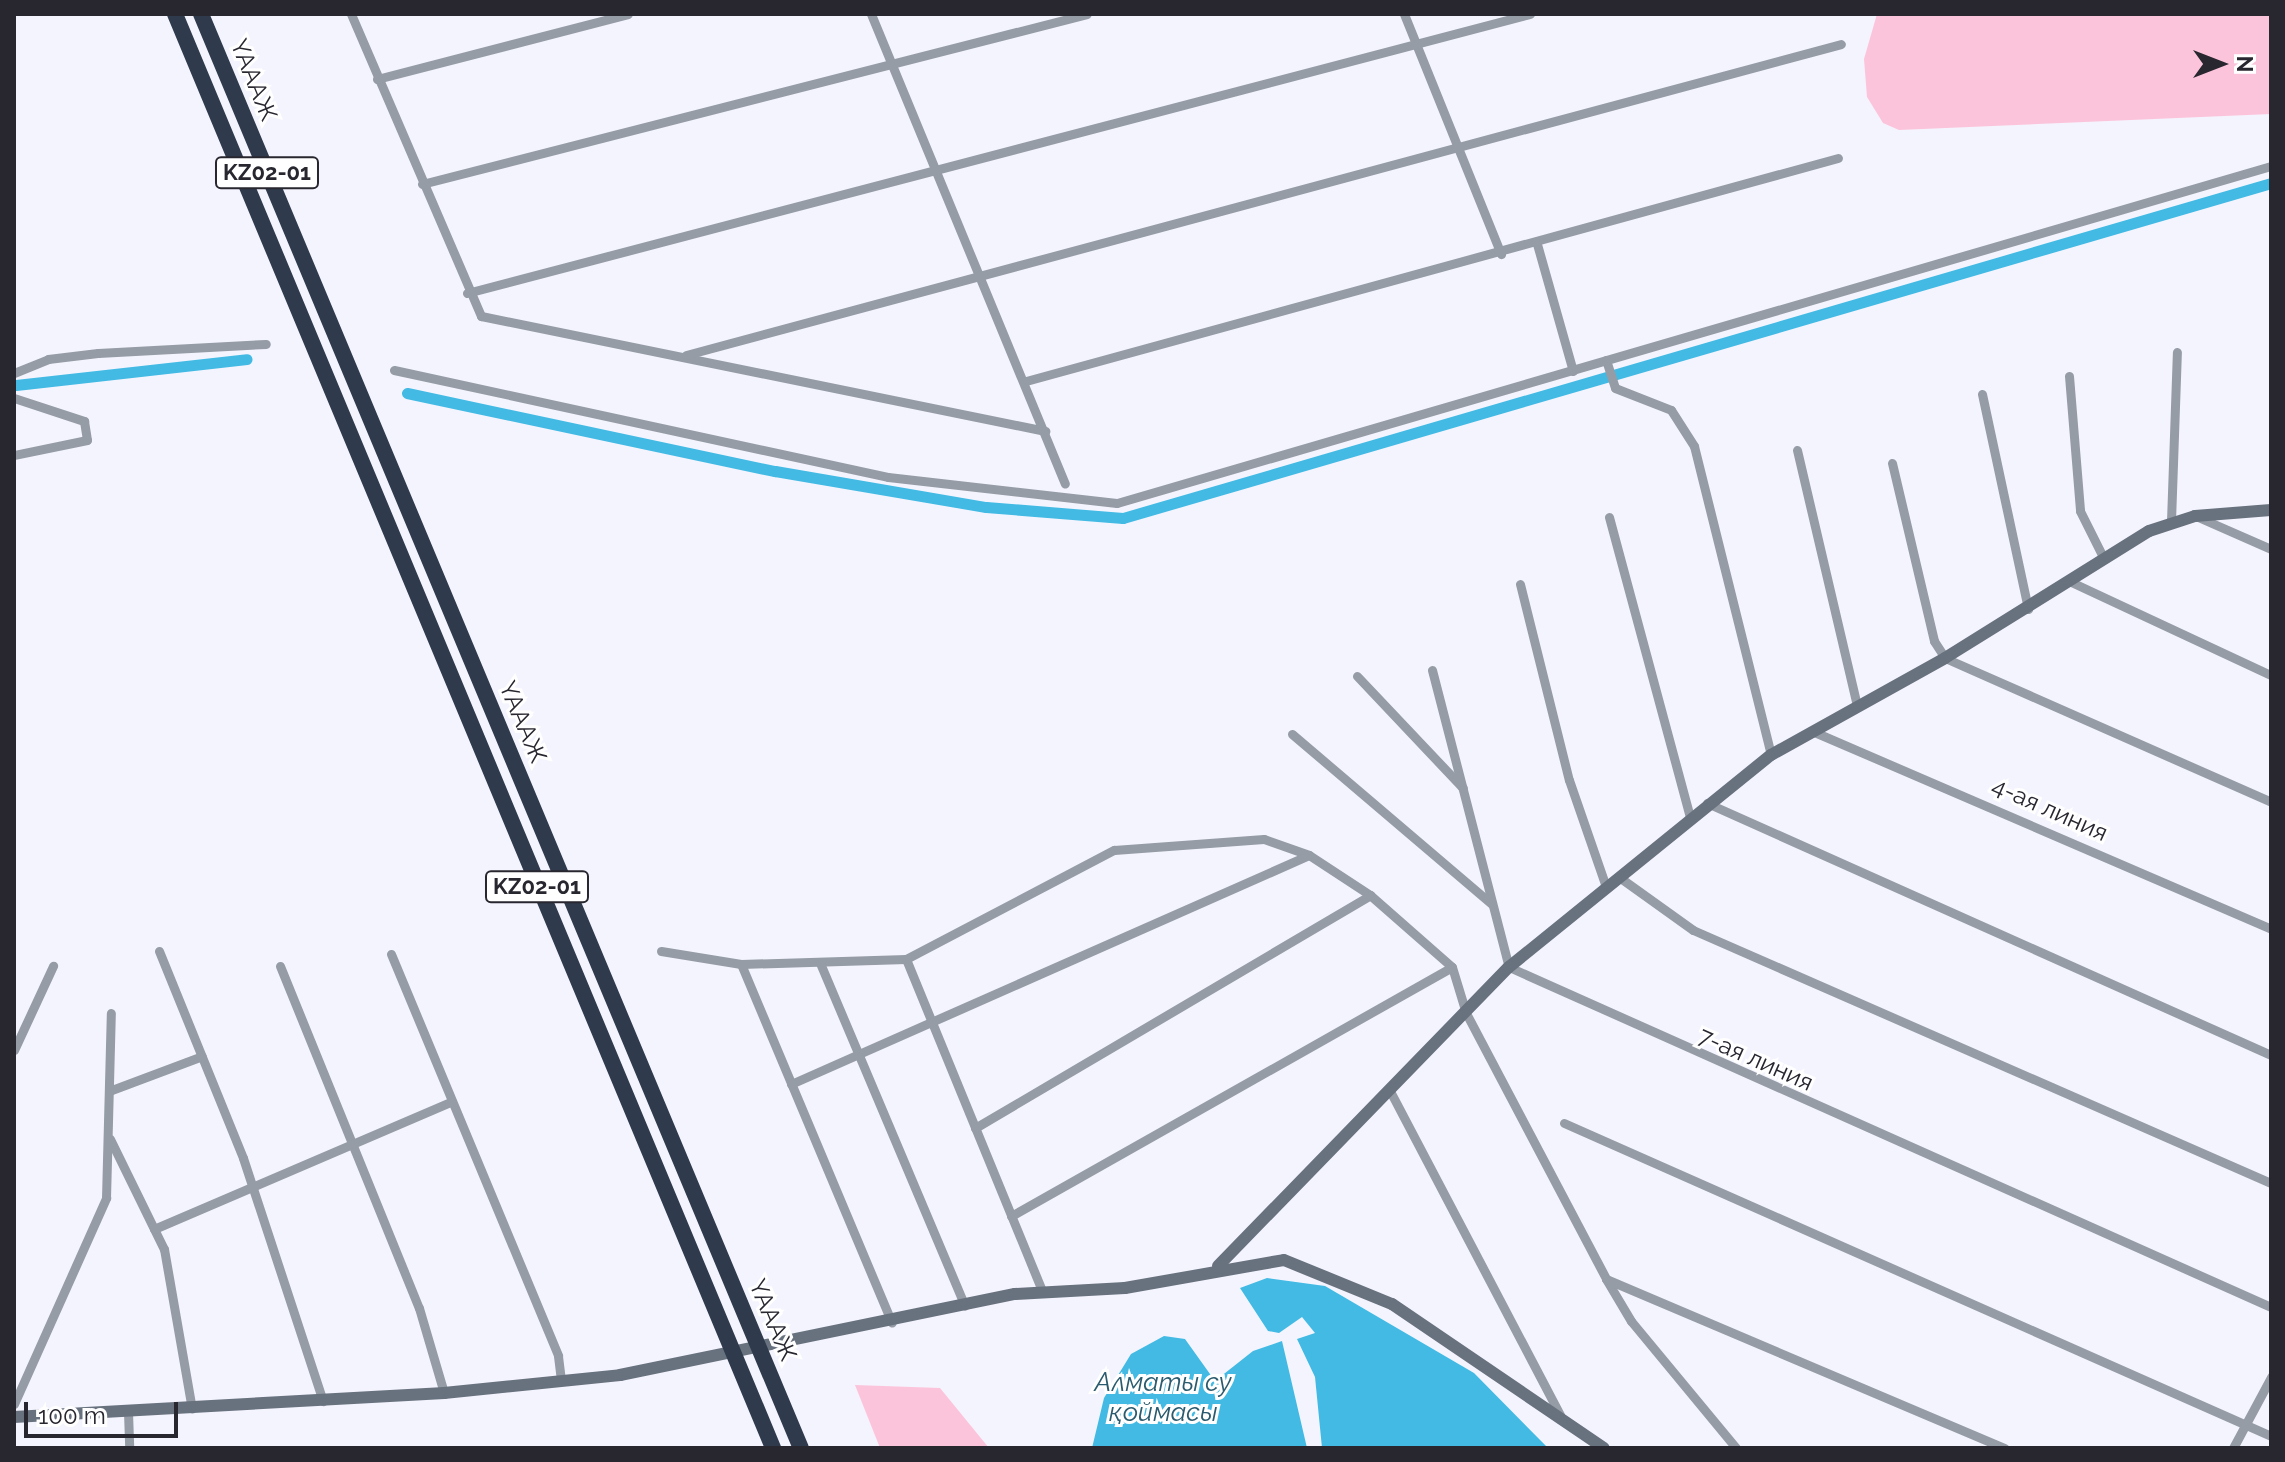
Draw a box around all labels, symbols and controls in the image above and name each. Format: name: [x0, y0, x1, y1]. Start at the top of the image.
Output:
north arrow: [2181, 24, 2261, 104]
street label: ҮАААЖ: [225, 35, 283, 125]
text: N: [2232, 56, 2258, 72]
road number: KZ02-01: [215, 155, 319, 191]
street label: ҮАААЖ: [493, 677, 553, 767]
street label: 4-ая линия: [1988, 771, 2112, 847]
road number: KZ02-01: [485, 869, 589, 905]
street label: 7-ая линия: [1694, 1021, 1818, 1097]
street label: ҮАААЖ: [743, 1275, 803, 1365]
water label: Алматы су қоймасы: [1095, 1367, 1231, 1428]
scale bar: [28, 1386, 182, 1436]
text: 100 m: [38, 1401, 106, 1430]

